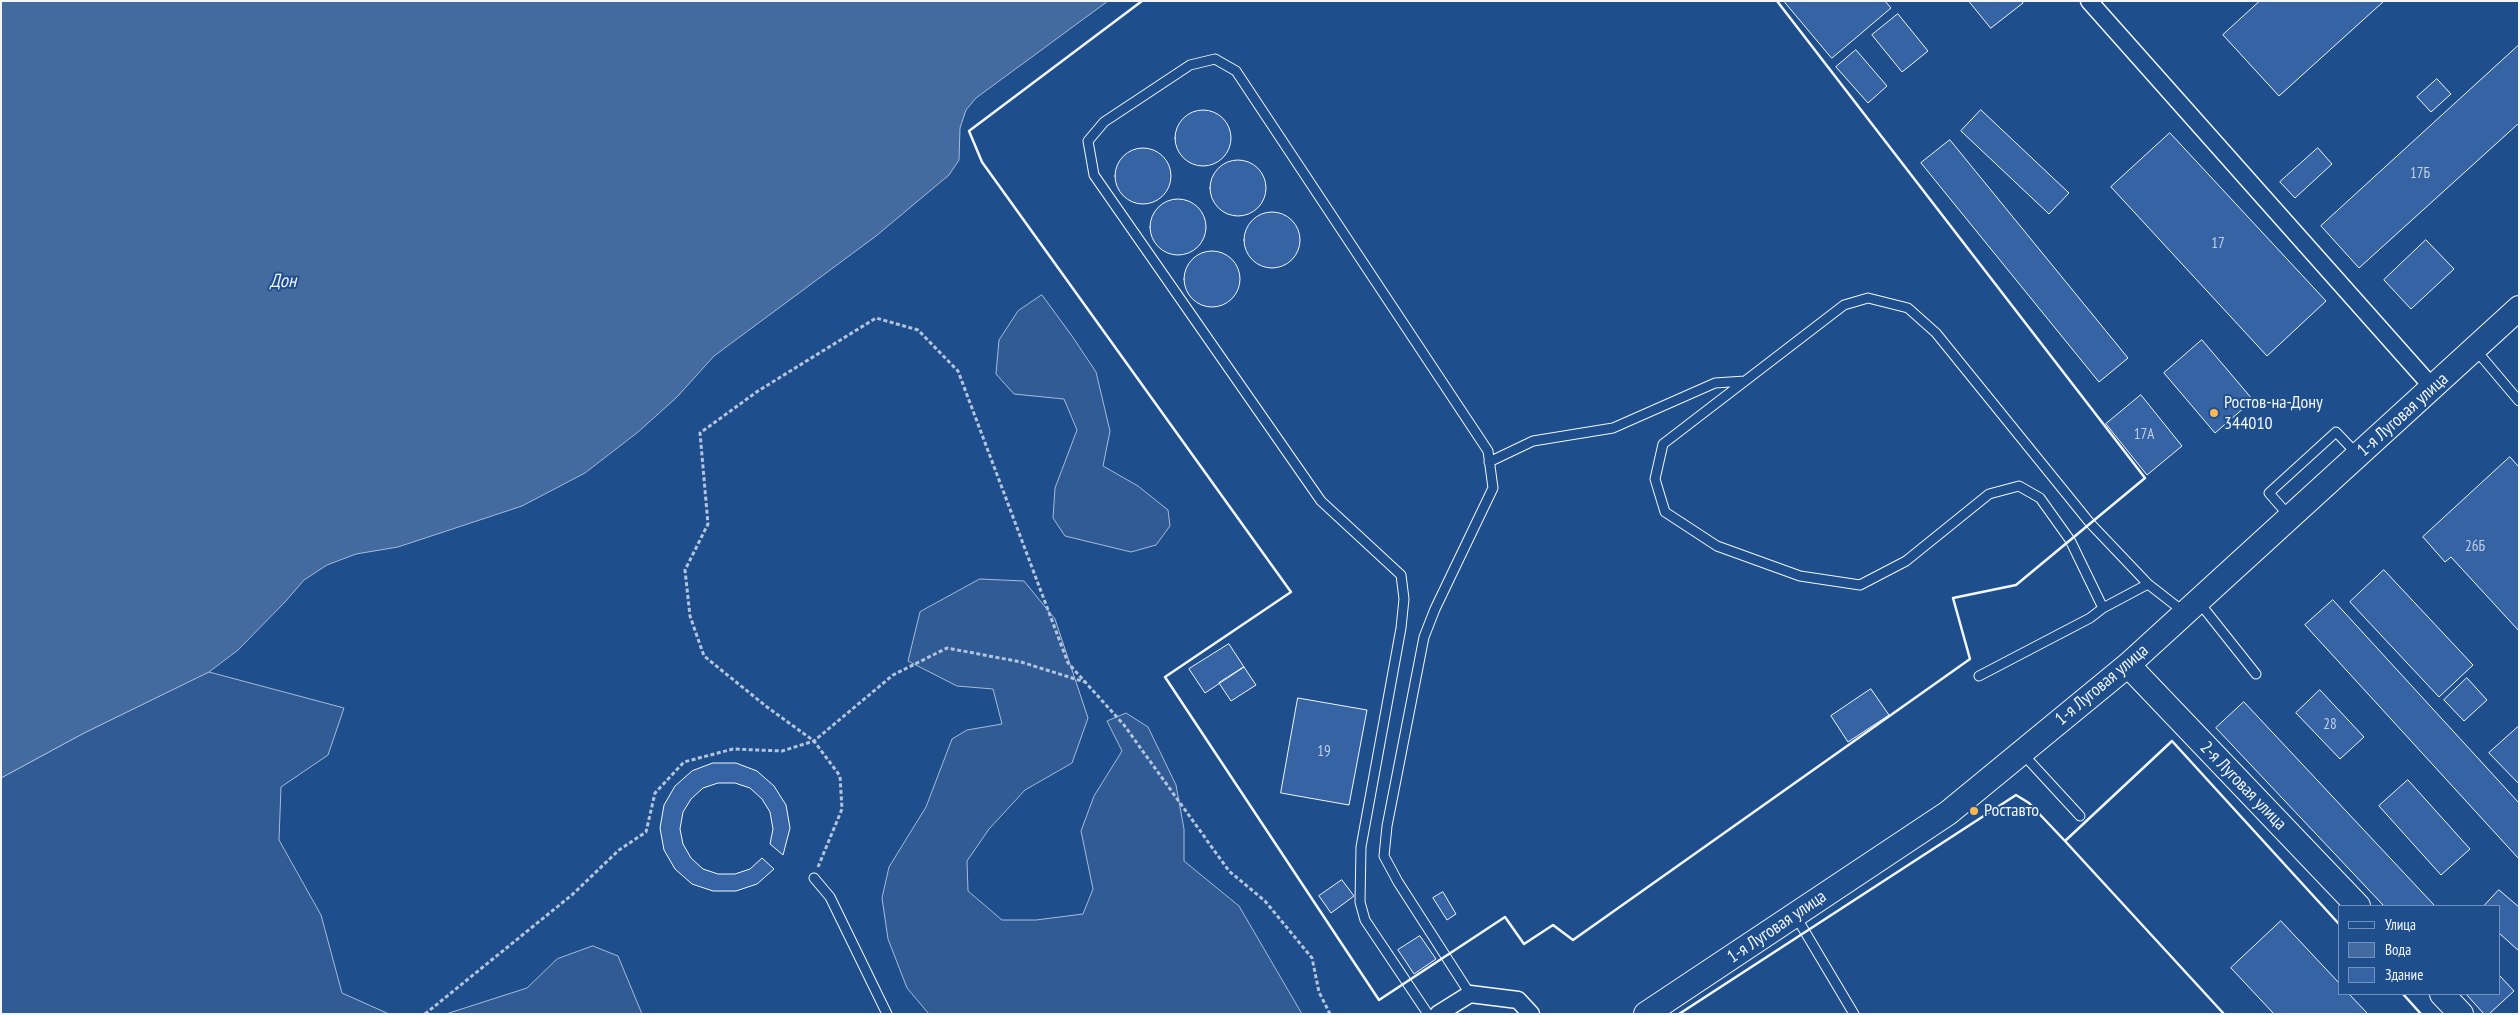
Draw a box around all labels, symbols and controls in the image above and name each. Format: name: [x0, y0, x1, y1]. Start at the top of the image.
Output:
house number: 17Б: [2410, 165, 2430, 183]
house number: 17: [2211, 235, 2225, 253]
water label: Дон: [270, 271, 296, 293]
street label: 1-я Луговая улица: [2353, 369, 2453, 461]
place label: Ростов-на-Дону 344010: [2224, 392, 2323, 434]
marker: Ростов-на-Дону 344010: [2208, 407, 2220, 419]
house number: 17А: [2134, 426, 2154, 444]
house number: 26Б: [2465, 538, 2485, 556]
street label: 1-я Луговая улица: [2051, 640, 2153, 730]
house number: 28: [2323, 716, 2337, 734]
street label: 2-я Луговая улица: [2195, 737, 2291, 835]
house number: 19: [1317, 743, 1331, 761]
place label: Роставто: [1984, 800, 2039, 822]
marker: Роставто: [1968, 805, 1980, 817]
street label: 1-я Луговая улица: [1723, 886, 1831, 968]
legend: [2338, 905, 2500, 995]
text: Улица: [2385, 915, 2416, 934]
text: Вода: [2385, 940, 2411, 959]
text: Здание: [2385, 965, 2423, 984]

